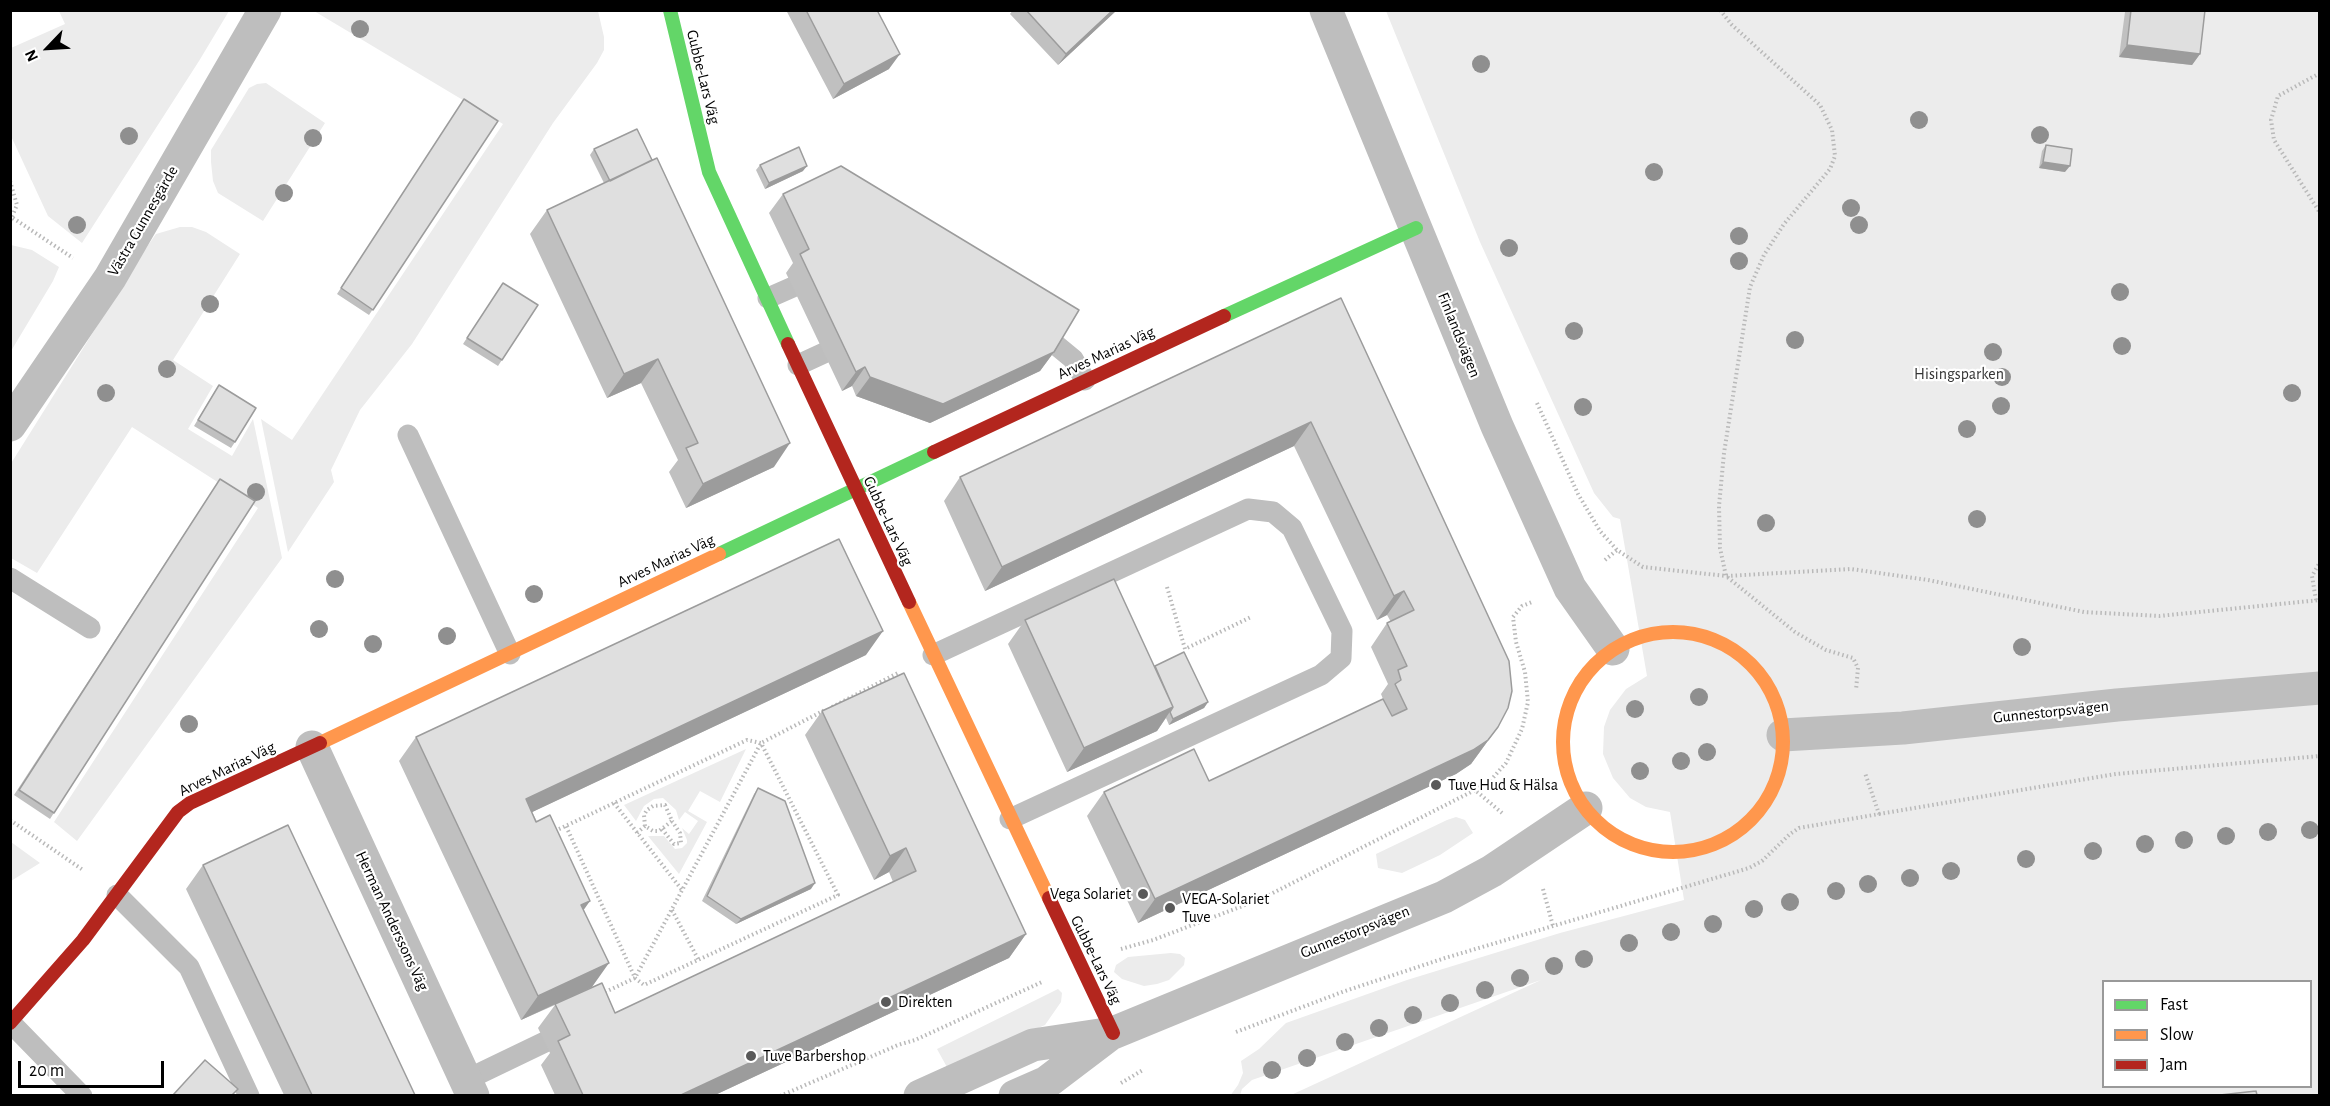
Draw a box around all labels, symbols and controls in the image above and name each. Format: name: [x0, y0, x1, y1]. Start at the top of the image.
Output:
north arrow: [18, 18, 78, 78]
street label: Gubbe-Lars Väg: [682, 28, 724, 126]
text: N: [22, 47, 41, 64]
street label: Västra Gunnesgärde: [104, 162, 182, 280]
street label: Finlandsvägen: [1433, 290, 1485, 380]
street label: Arves Marias Väg: [1054, 322, 1158, 384]
park label: Hisingsparken: [1914, 364, 2004, 384]
street label: Gubbe-Lars Väg: [859, 473, 917, 569]
street label: Arves Marias Väg: [614, 530, 718, 592]
street label: Gunnestorpsvägen: [1992, 696, 2110, 728]
street label: Arves Marias Väg: [176, 737, 278, 801]
place label: Tuve Hud & Hälsa: [1448, 775, 1558, 795]
marker: Tuve Hud & Hälsa: [1429, 778, 1443, 792]
street label: Herman Anderssons Väg: [351, 848, 433, 994]
place label: Vega Solariet: [1050, 884, 1131, 904]
marker: Vega Solariet: [1136, 887, 1150, 901]
place label: VEGA-Solariet Tuve: [1182, 889, 1269, 927]
marker: VEGA-Solariet Tuve: [1163, 901, 1177, 915]
street label: Gunnestorpsvägen: [1298, 901, 1412, 963]
street label: Gubbe-Lars Väg: [1066, 912, 1126, 1008]
legend: [2102, 980, 2312, 1088]
place label: Direkten: [898, 992, 953, 1012]
marker: Direkten: [879, 995, 893, 1009]
text: Fast: [2160, 996, 2188, 1014]
text: Slow: [2160, 1026, 2193, 1044]
place label: Tuve Barbershop: [763, 1046, 866, 1066]
scale bar: [21, 1049, 166, 1087]
marker: Tuve Barbershop: [744, 1049, 758, 1063]
text: Jam: [2160, 1056, 2188, 1074]
text: 20 m: [29, 1062, 64, 1080]

